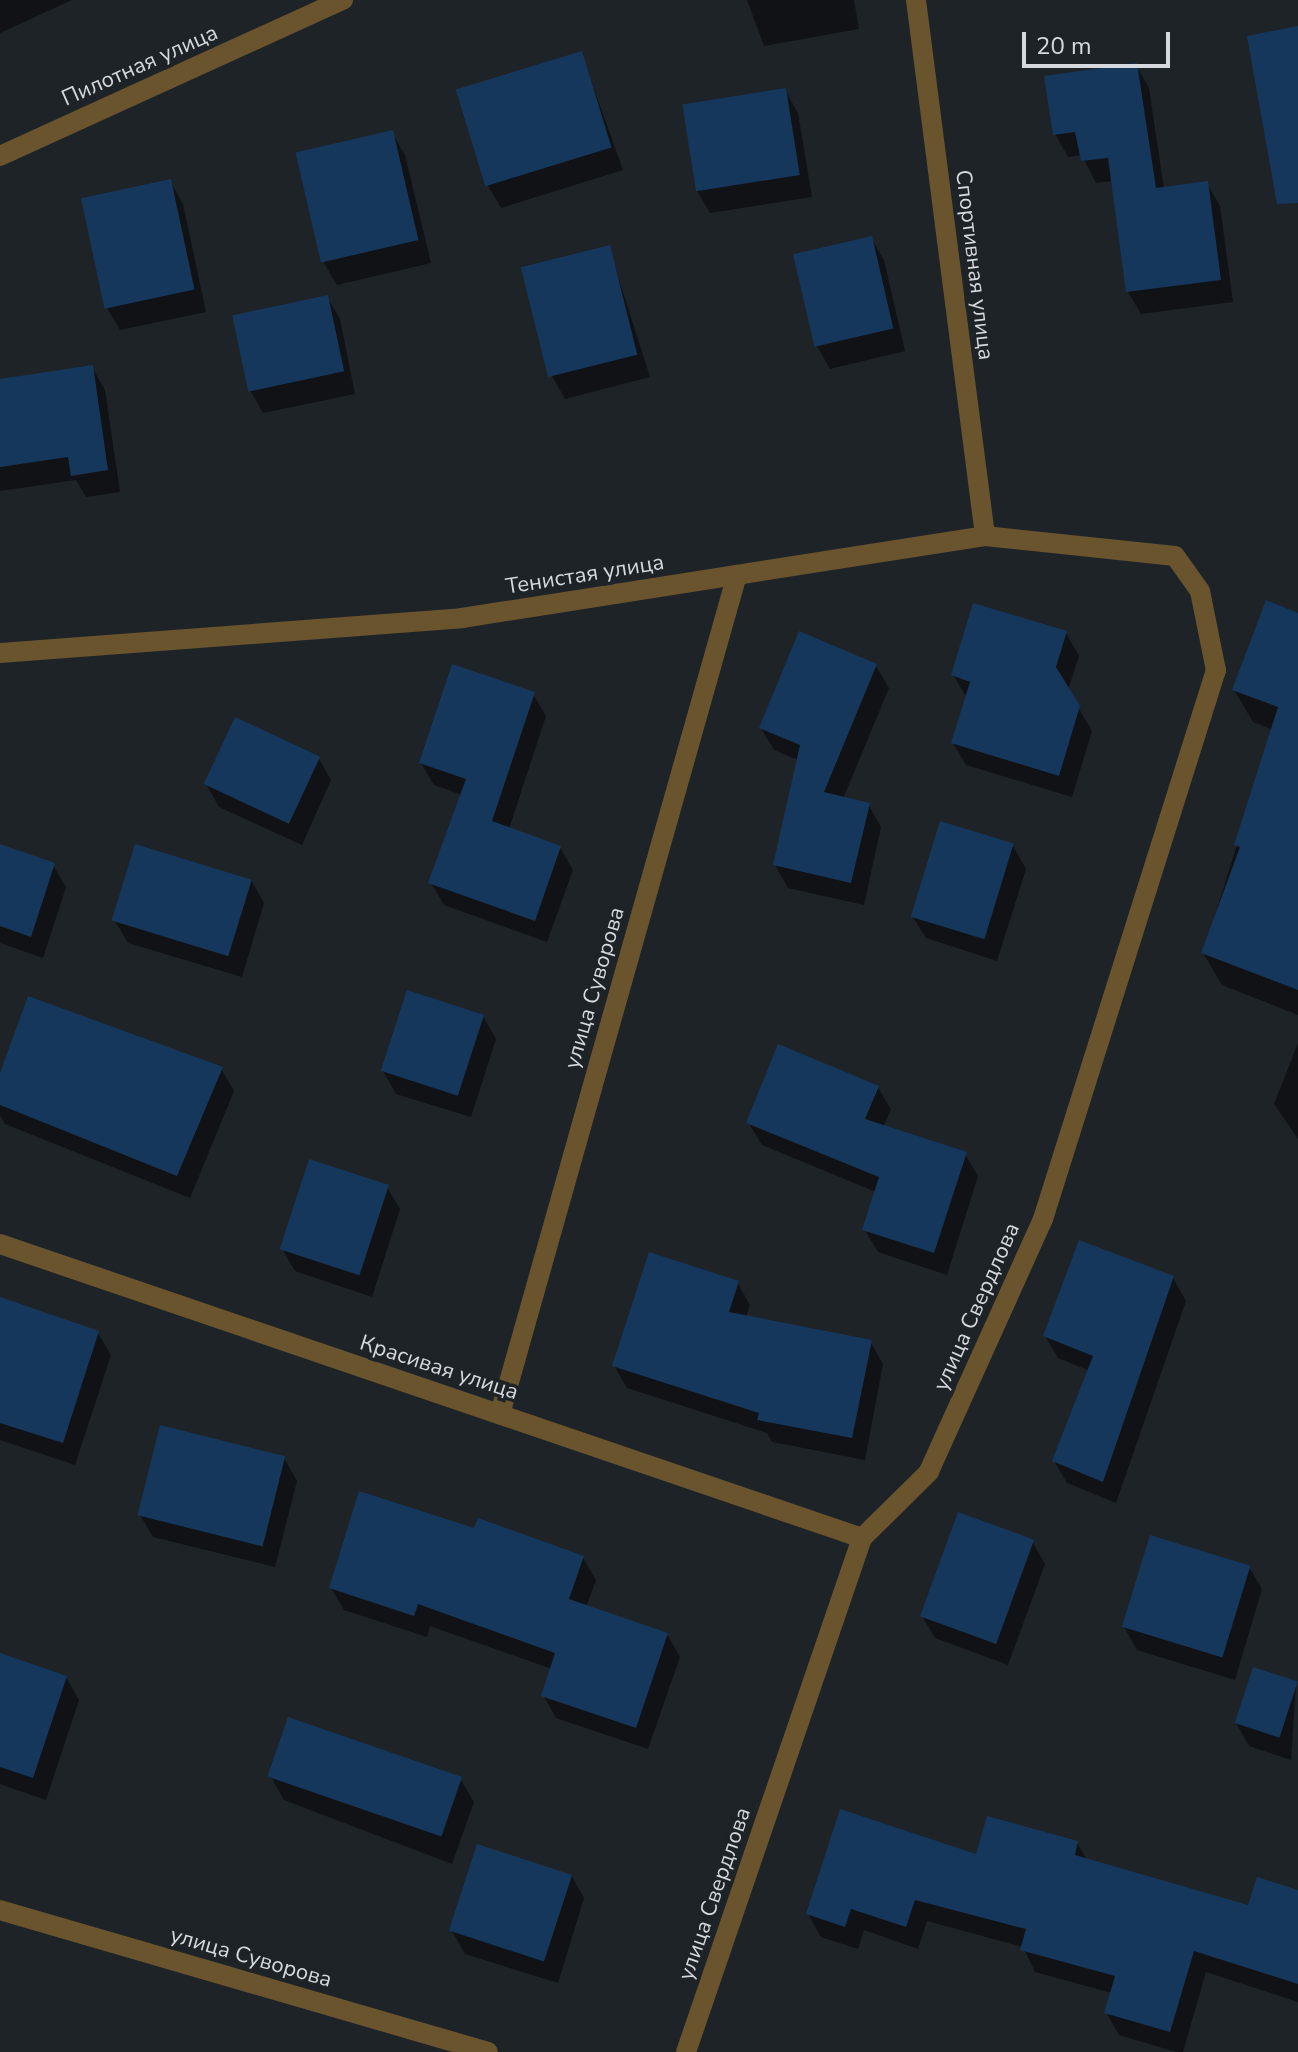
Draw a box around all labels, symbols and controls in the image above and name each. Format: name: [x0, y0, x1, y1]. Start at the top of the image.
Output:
scale bar: [1026, 16, 1174, 66]
street label: Пилотная улица: [58, 20, 222, 112]
text: 20 m: [1036, 30, 1092, 62]
street label: Спортивная улица: [949, 168, 999, 362]
street label: Тенистая улица: [504, 549, 666, 601]
street label: улица Суворова: [559, 904, 631, 1072]
street label: улица Свердлова: [928, 1219, 1026, 1395]
street label: Красивая улица: [356, 1330, 522, 1406]
street label: улица Свердлова: [673, 1804, 757, 1984]
street label: улица Суворова: [167, 1922, 335, 1994]

